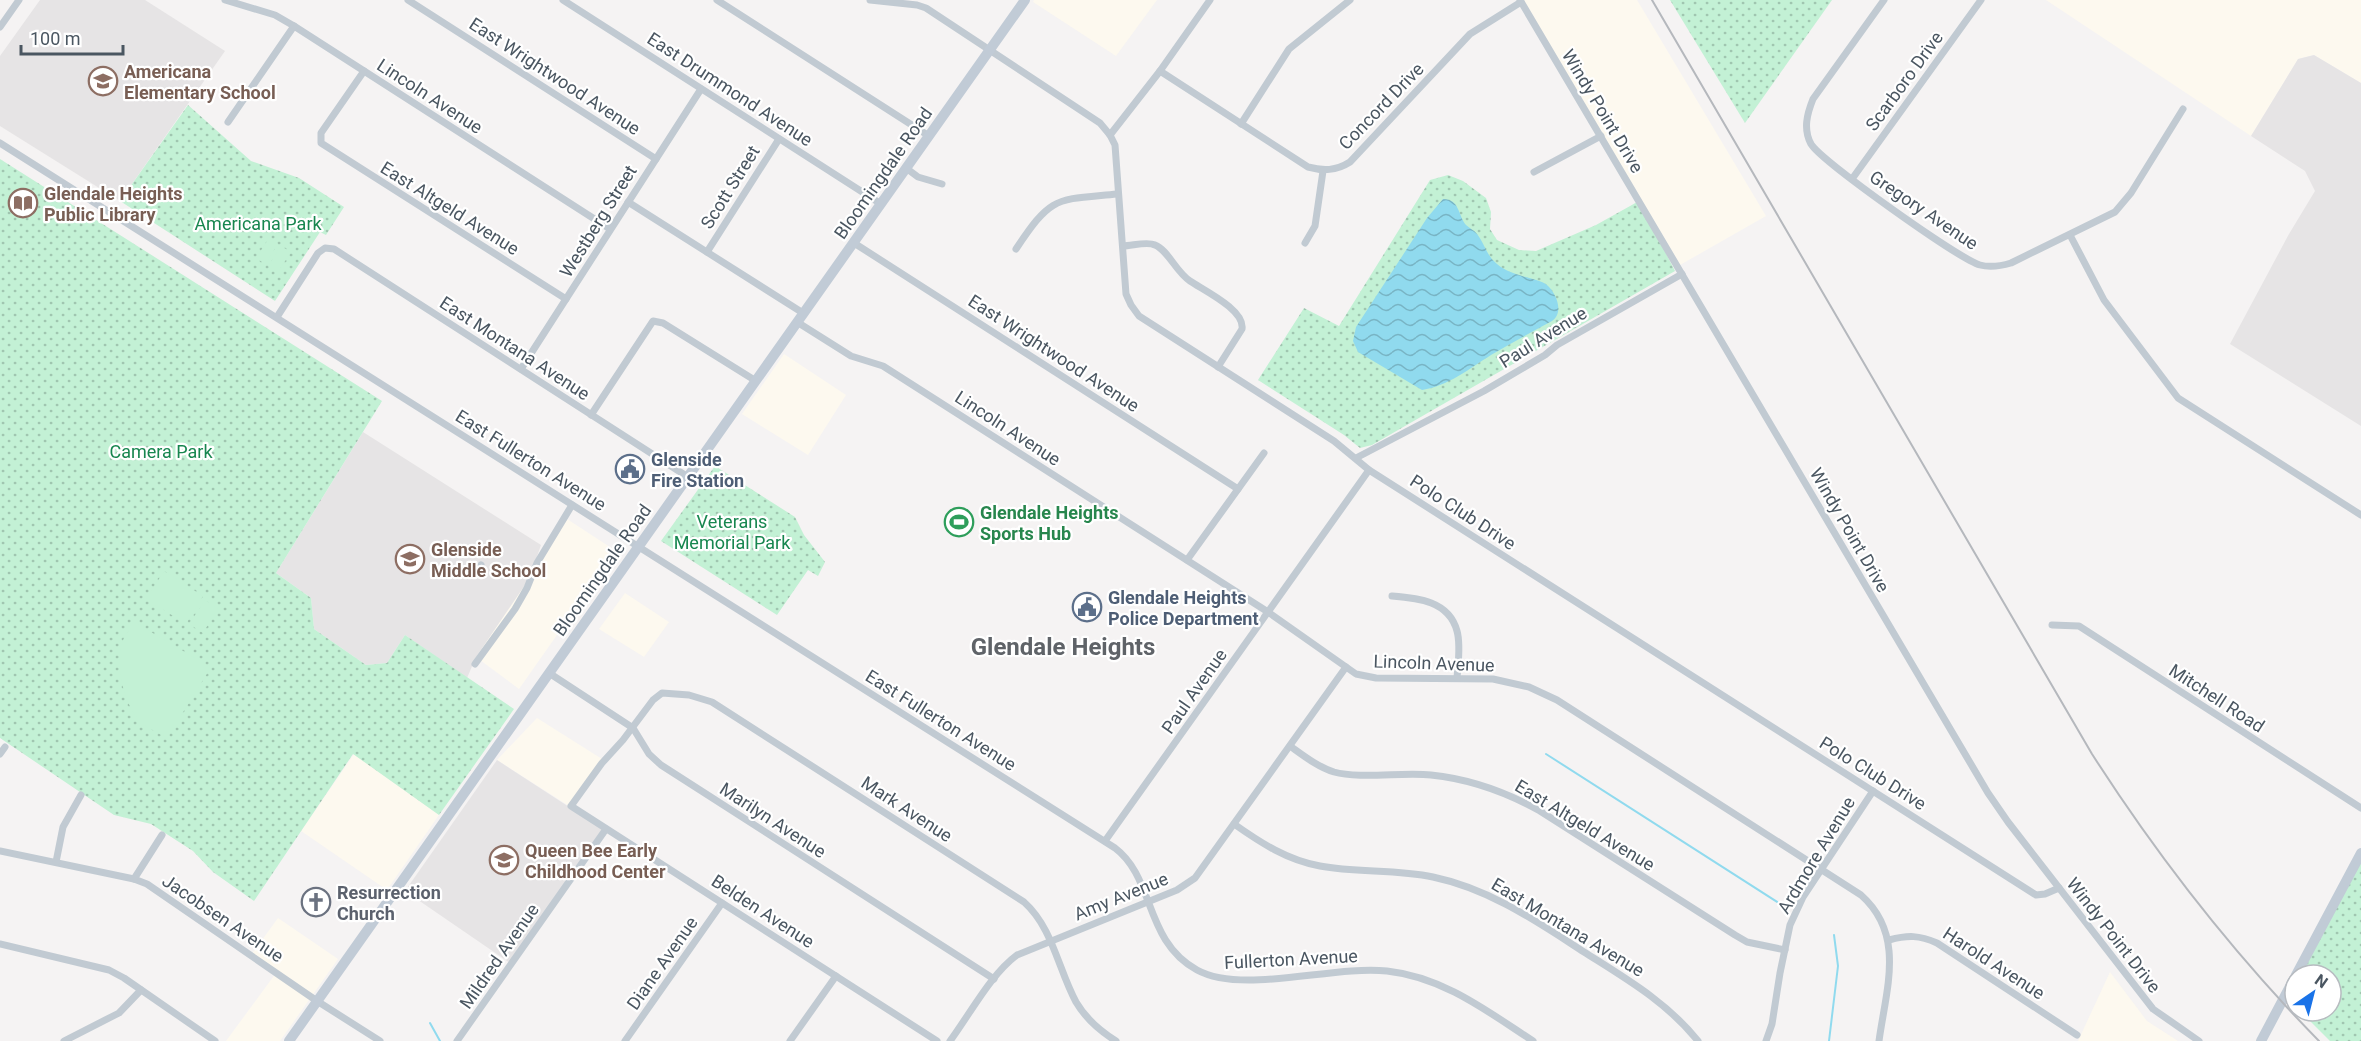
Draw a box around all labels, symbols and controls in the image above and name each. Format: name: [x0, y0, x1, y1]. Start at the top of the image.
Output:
street label: East Wrightwood Avenue: [466, 13, 644, 139]
scale bar: [21, 18, 123, 56]
street label: Scarboro Drive: [1861, 27, 1947, 135]
text: 100 m: [30, 28, 81, 49]
street label: East Drummond Avenue: [643, 28, 817, 150]
street label: Windy Point Drive: [1558, 46, 1648, 176]
street label: Lincoln Avenue: [373, 54, 487, 138]
street label: Concord Drive: [1334, 58, 1428, 154]
place label: Americana Elementary School: [124, 61, 276, 103]
school or university icon: Americana Elementary School: [87, 65, 119, 97]
street label: Bloomingdale Road: [830, 103, 936, 243]
street label: Scott Street: [696, 141, 764, 232]
street label: East Altgeld Avenue: [377, 157, 523, 259]
street label: Westberg Street: [555, 161, 641, 281]
street label: Gregory Avenue: [1866, 166, 1982, 254]
place label: Glendale Heights Public Library: [44, 183, 182, 225]
library icon: Glendale Heights Public Library: [7, 187, 39, 219]
park label: Americana Park: [194, 213, 322, 234]
street label: East Wrightwood Avenue: [965, 290, 1143, 416]
street label: East Montana Avenue: [436, 292, 594, 404]
street label: Paul Avenue: [1496, 302, 1590, 372]
street label: Lincoln Avenue: [951, 386, 1065, 470]
street label: East Fullerton Avenue: [452, 405, 610, 515]
park label: Camera Park: [109, 441, 213, 462]
place label: Glenside Fire Station: [651, 449, 744, 491]
public building icon: Glenside Fire Station: [614, 453, 646, 485]
street label: Windy Point Drive: [1806, 464, 1894, 596]
street label: Polo Club Drive: [1406, 470, 1520, 554]
street label: Bloomingdale Road: [549, 500, 655, 640]
place label: Glendale Heights Sports Hub: [980, 502, 1118, 544]
sports icon: Glendale Heights Sports Hub: [943, 506, 975, 538]
park label: Veterans Memorial Park: [674, 511, 791, 553]
place label: Glenside Middle School: [431, 539, 546, 581]
school or university icon: Glenside Middle School: [394, 543, 426, 575]
place label: Glendale Heights Police Department: [1108, 587, 1259, 629]
public building icon: Glendale Heights Police Department: [1071, 591, 1103, 623]
district label: Glendale Heights: [971, 633, 1155, 661]
street label: Paul Avenue: [1157, 645, 1231, 737]
street label: Lincoln Avenue: [1373, 650, 1495, 676]
street label: Mitchell Road: [2165, 659, 2269, 737]
street label: East Fullerton Avenue: [862, 665, 1020, 775]
street label: Polo Club Drive: [1816, 732, 1930, 814]
street label: Mark Avenue: [858, 772, 956, 846]
street label: East Altgeld Avenue: [1511, 775, 1659, 875]
street label: Marilyn Avenue: [716, 778, 830, 862]
street label: Ardmore Avenue: [1773, 793, 1859, 917]
place label: Queen Bee Early Childhood Center: [525, 840, 666, 882]
school or university icon: Queen Bee Early Childhood Center: [488, 844, 520, 876]
street label: Amy Avenue: [1071, 868, 1171, 924]
street label: Jacobsen Avenue: [158, 870, 288, 966]
street label: Belden Avenue: [708, 870, 818, 952]
street label: East Montana Avenue: [1488, 873, 1648, 981]
street label: Windy Point Drive: [2063, 873, 2165, 997]
place label: Resurrection Church: [337, 882, 441, 924]
church icon: Resurrection Church: [300, 886, 332, 918]
street label: Mildred Avenue: [455, 899, 543, 1013]
street label: Diane Avenue: [622, 912, 702, 1014]
street label: Harold Avenue: [1939, 922, 2049, 1004]
street label: Fullerton Avenue: [1224, 945, 1358, 973]
north arrow: [2283, 963, 2343, 1023]
text: N: [2311, 970, 2331, 992]

